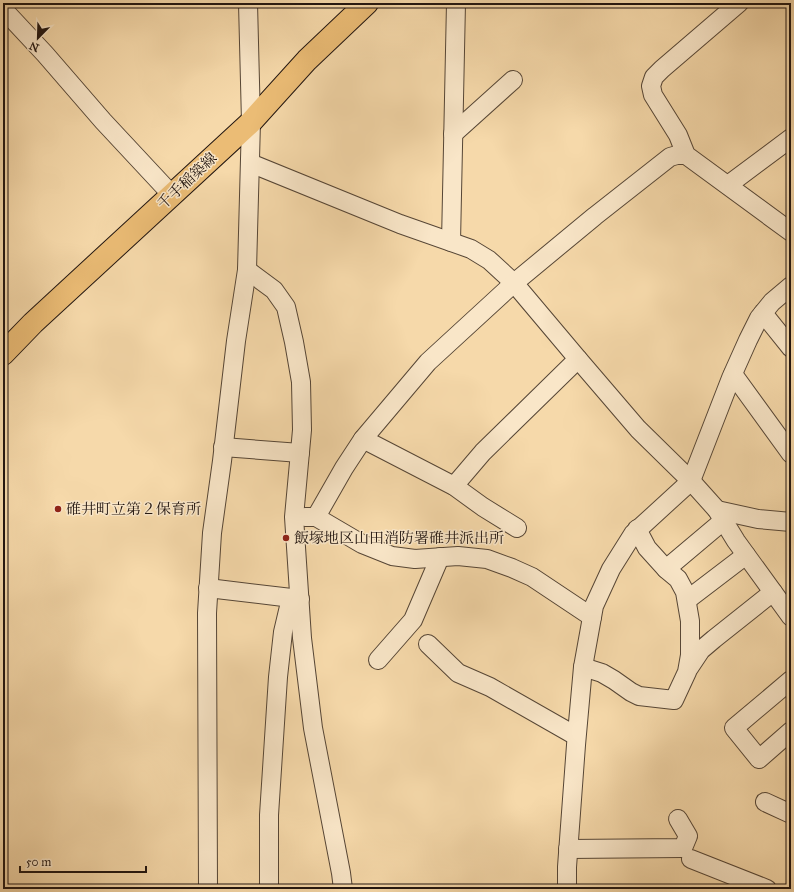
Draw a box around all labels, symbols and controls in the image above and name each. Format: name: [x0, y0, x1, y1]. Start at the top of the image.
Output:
north arrow: [18, 18, 58, 58]
text: N: [27, 39, 41, 55]
street label: 千手稲築線: [153, 149, 221, 213]
place label: 碓井町立第２保育所: [66, 500, 201, 518]
marker: 碓井町立第２保育所: [53, 504, 63, 514]
place label: 飯塚地区山田消防署碓井派出所: [294, 529, 504, 547]
marker: 飯塚地区山田消防署碓井派出所: [281, 533, 291, 543]
scale bar: [20, 848, 146, 874]
text: 50 m: [26, 855, 51, 869]

